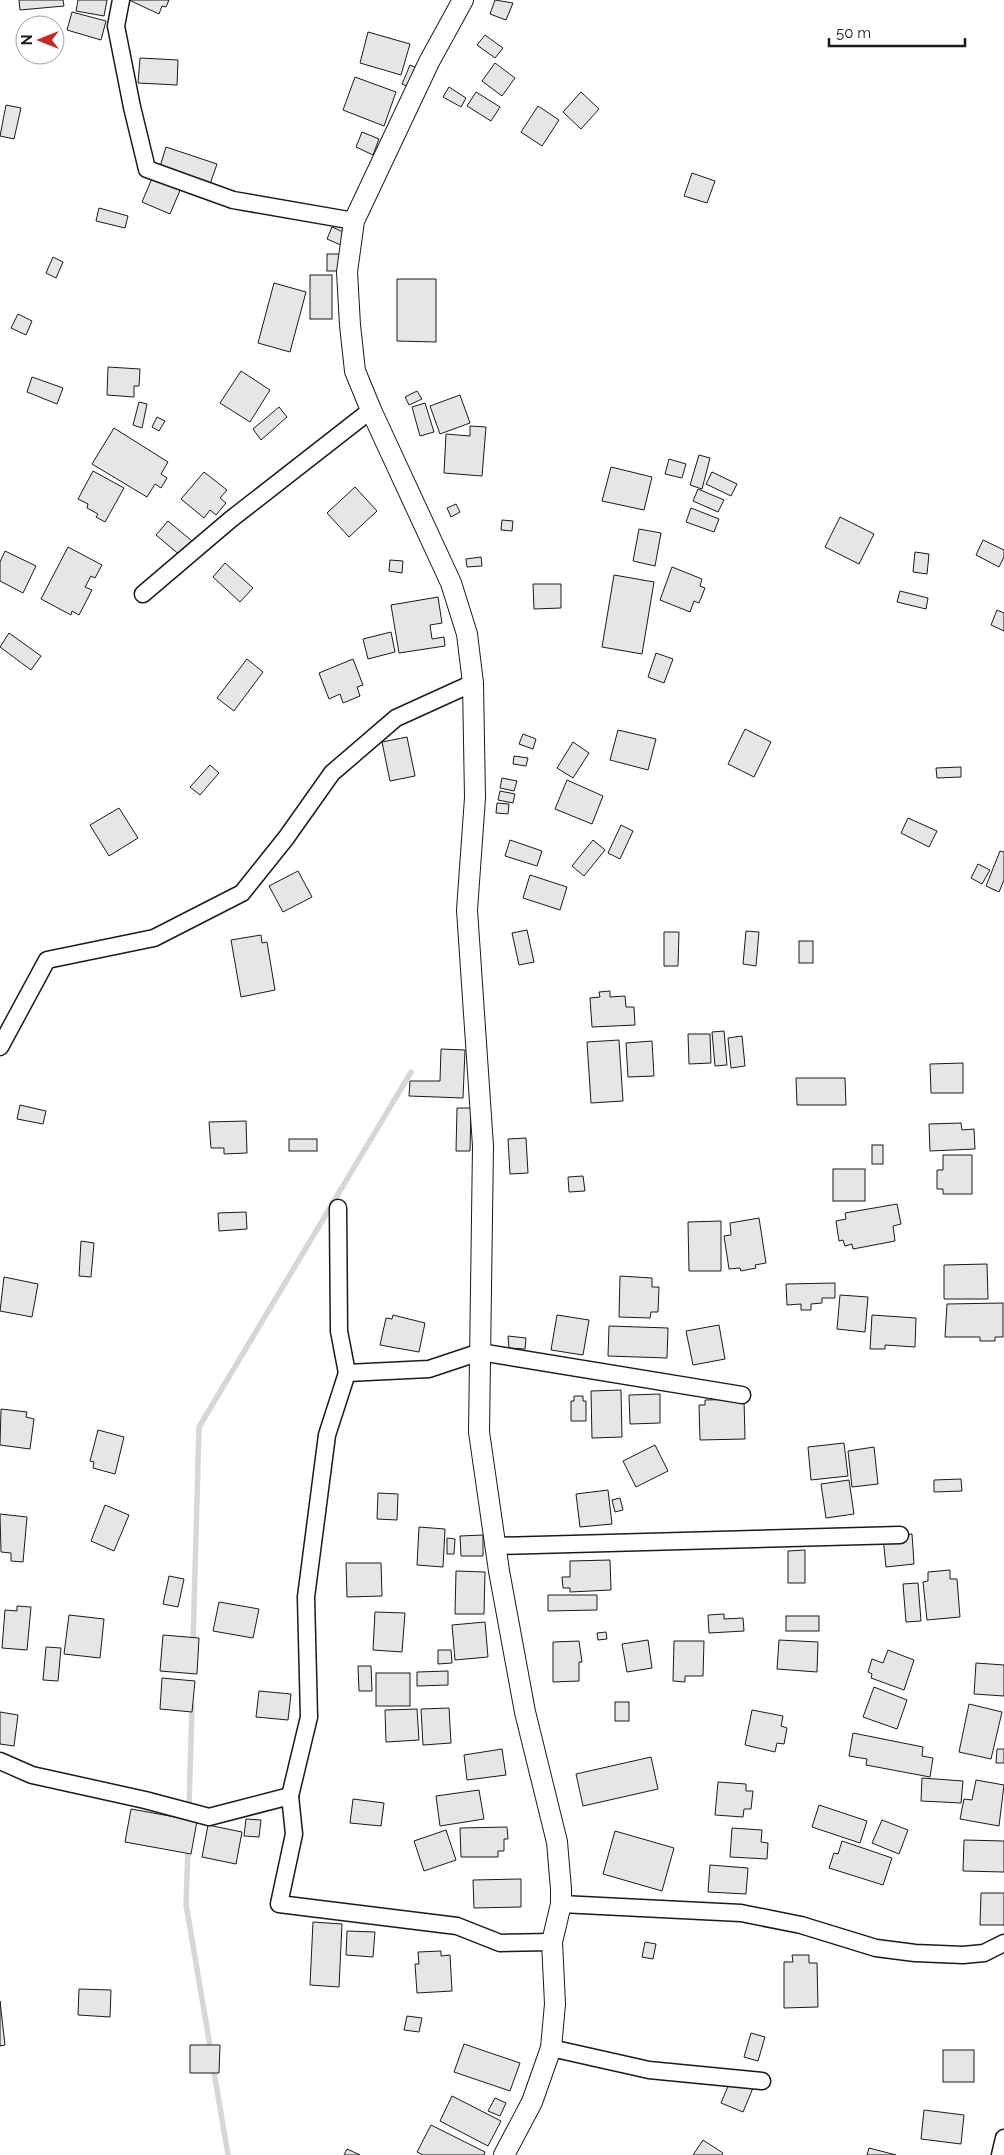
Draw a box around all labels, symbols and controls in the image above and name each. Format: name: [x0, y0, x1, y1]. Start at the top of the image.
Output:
north arrow: [15, 15, 65, 65]
scale bar: [829, 15, 965, 47]
text: 50 m: [836, 24, 871, 42]
text: N: [19, 35, 35, 45]

